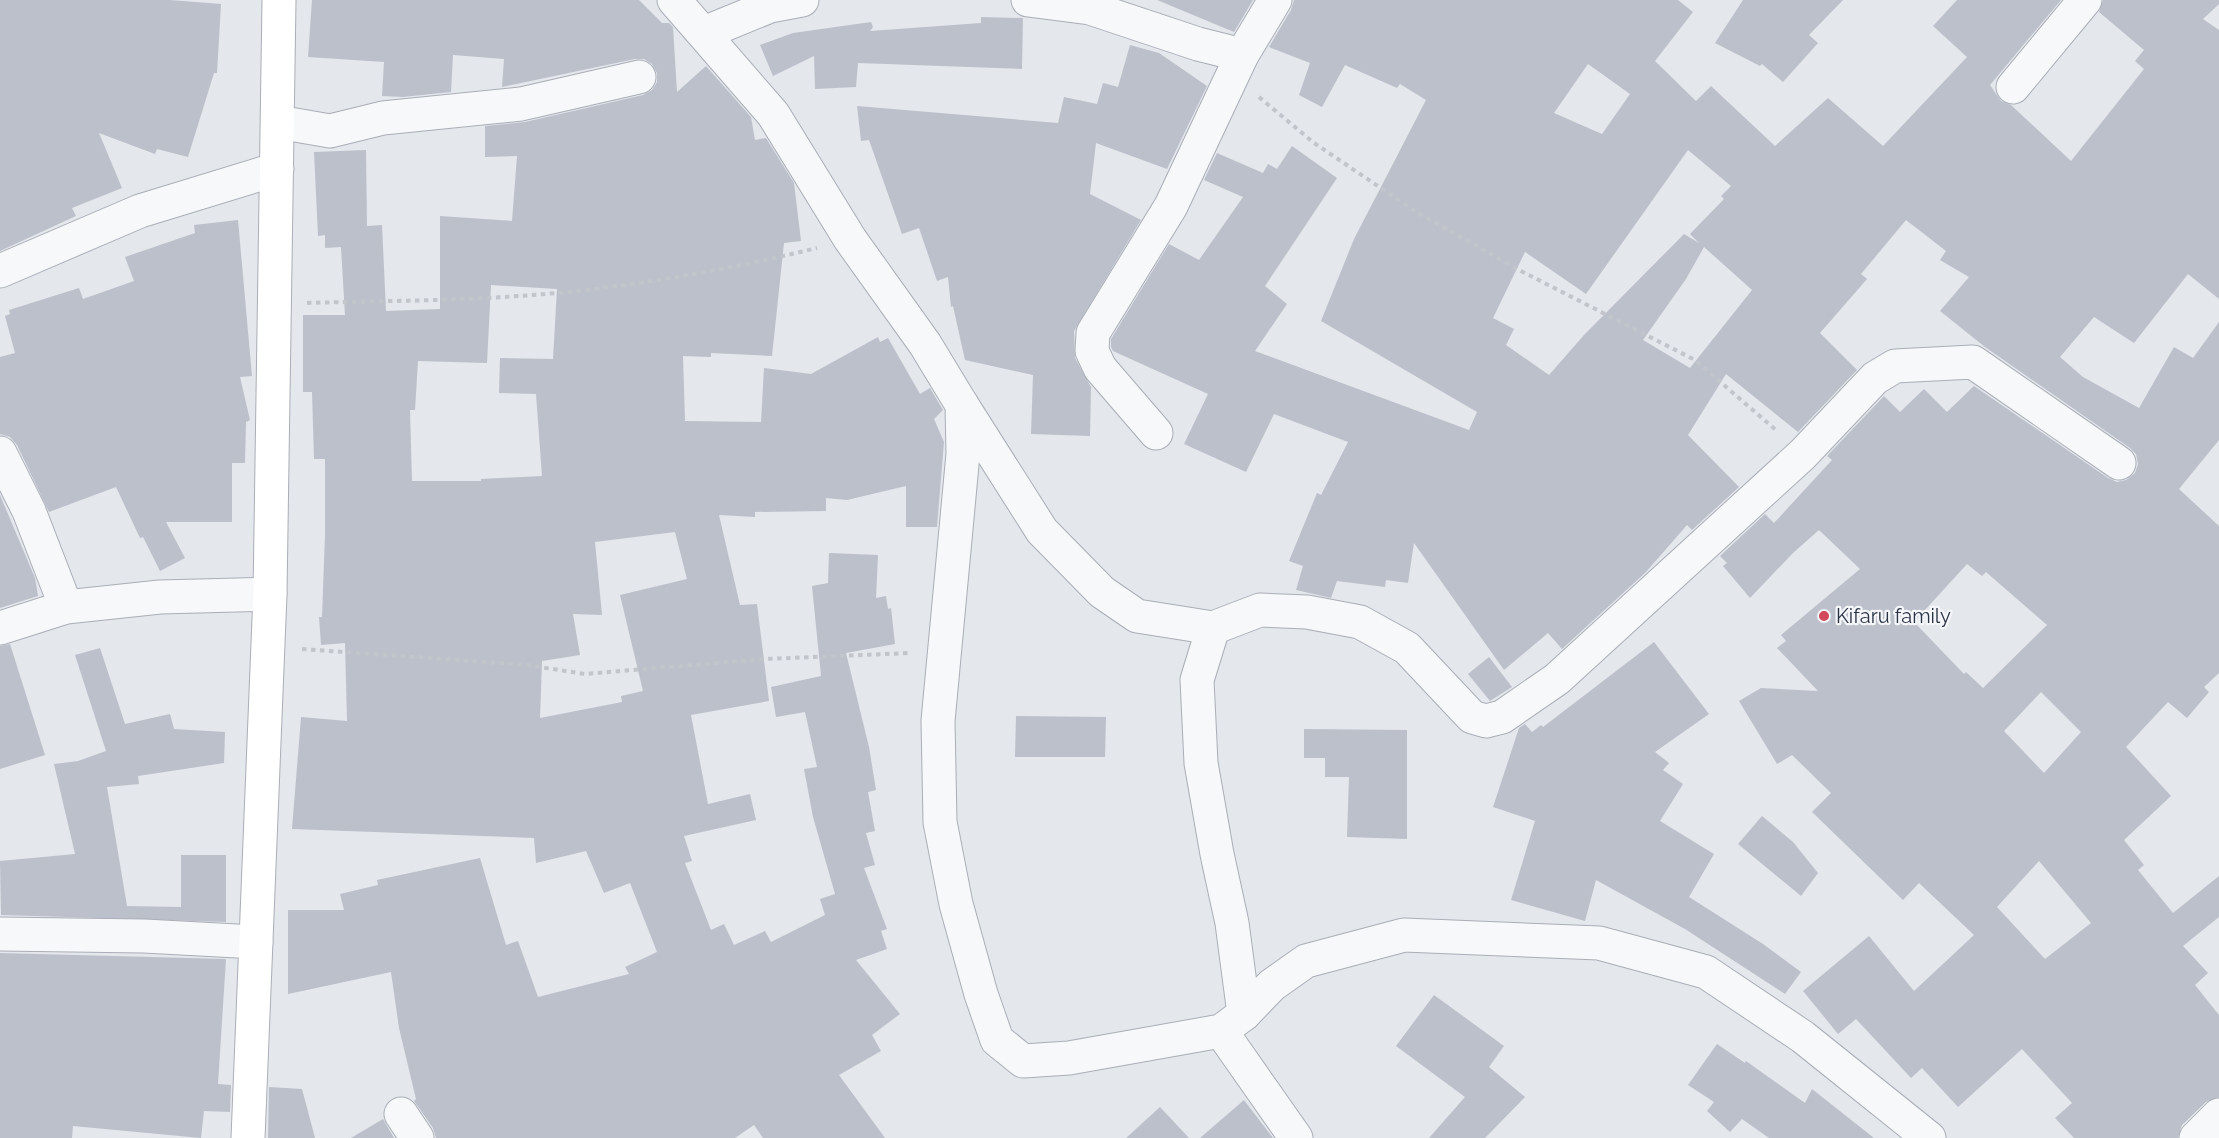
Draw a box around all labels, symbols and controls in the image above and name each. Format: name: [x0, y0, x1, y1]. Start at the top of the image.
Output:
place label: Kifaru family: [1836, 604, 1951, 628]
marker: Kifaru family: [1817, 609, 1831, 623]

